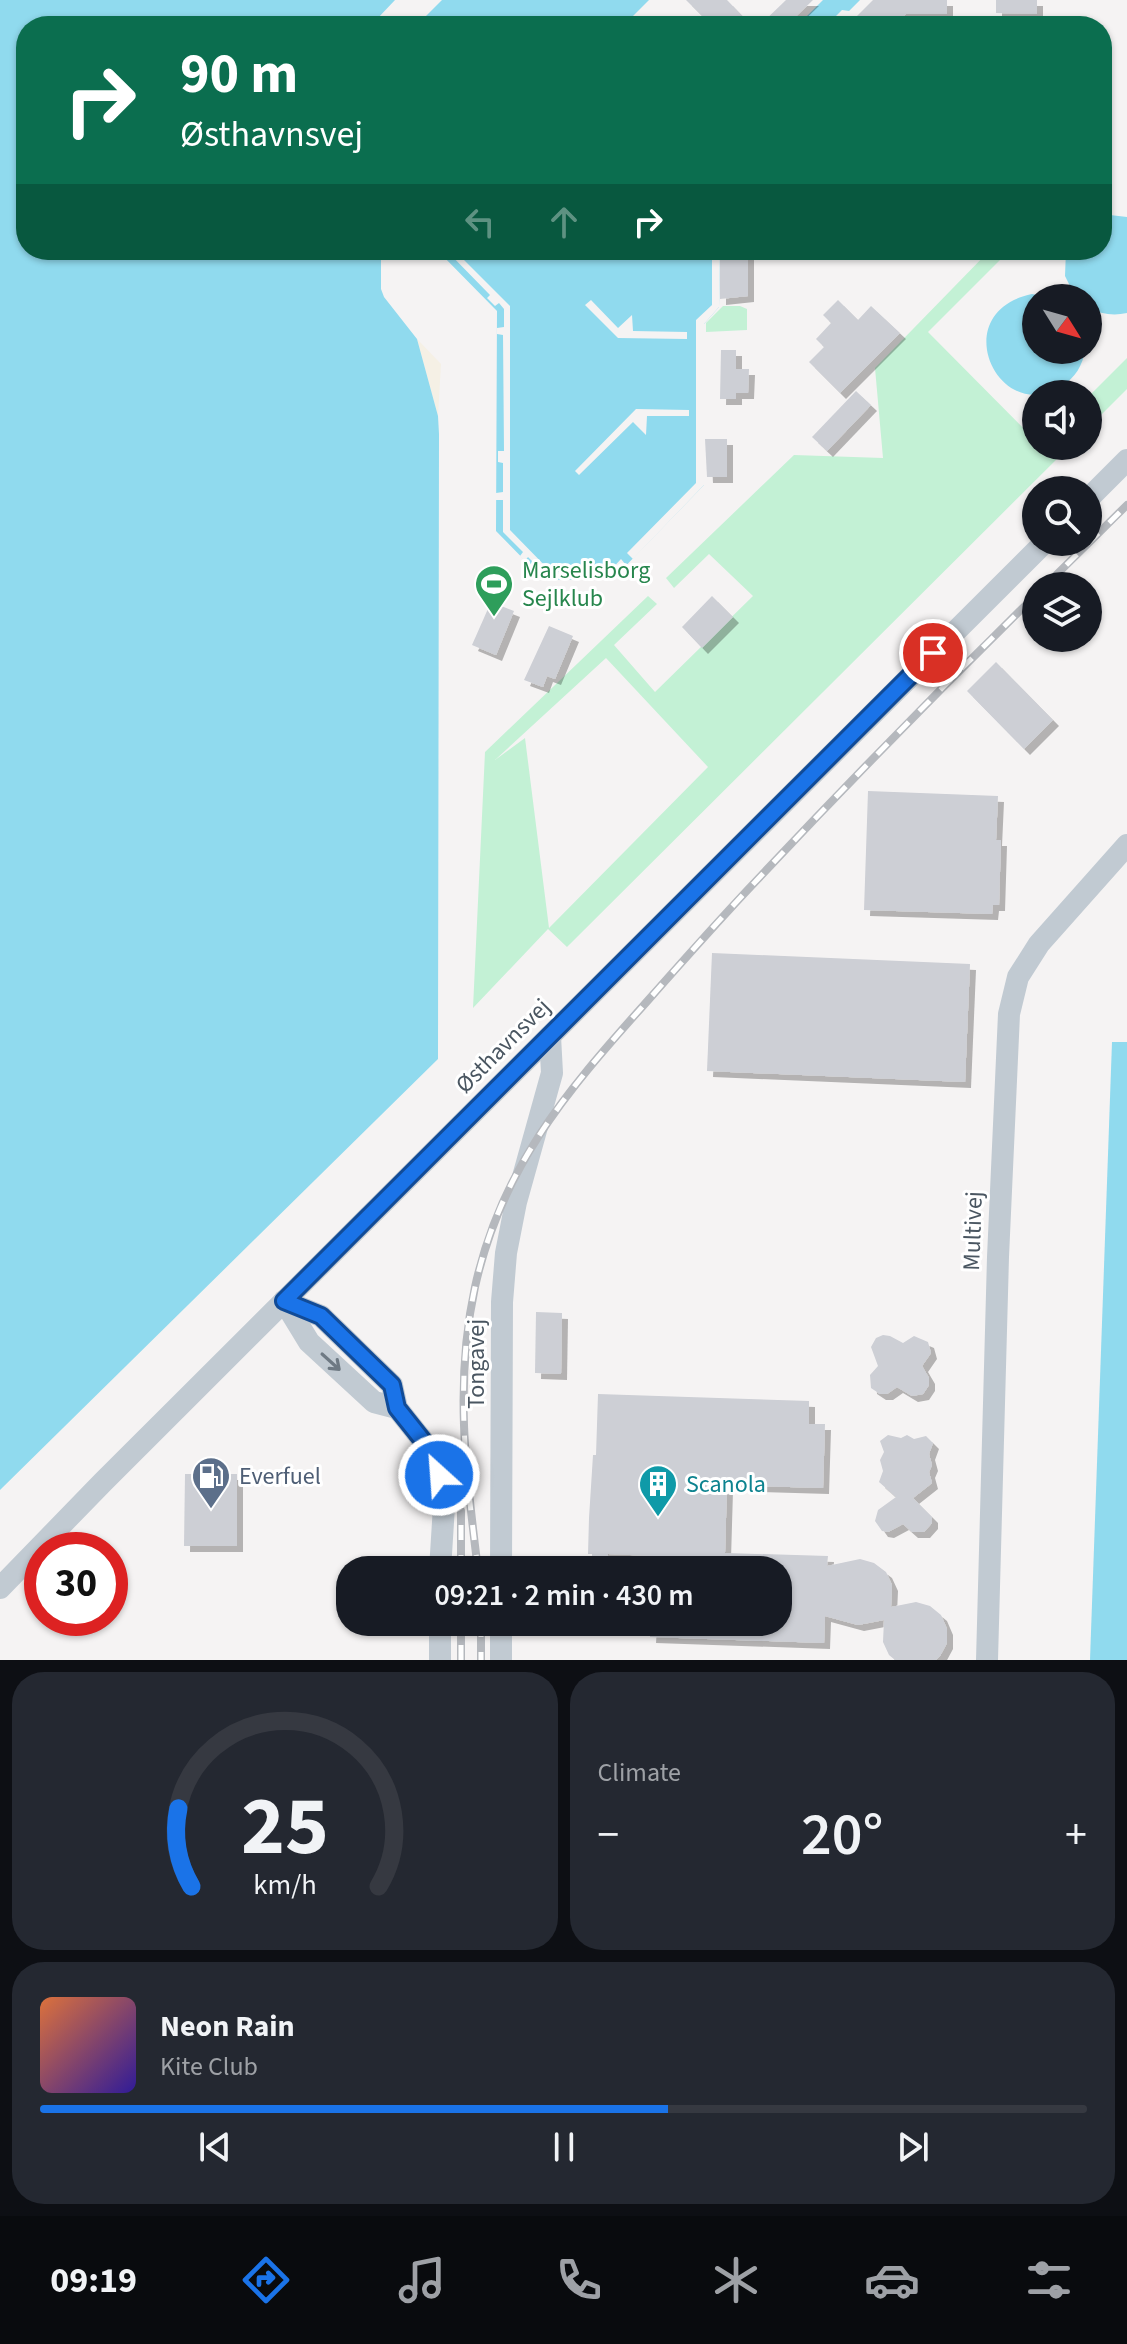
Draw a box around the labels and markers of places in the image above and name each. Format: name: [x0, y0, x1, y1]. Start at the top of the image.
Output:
place label: Marselisborg Sejlklub: [522, 553, 650, 616]
sports icon: Marselisborg Sejlklub: [473, 563, 515, 618]
pin: [899, 619, 967, 687]
fuel station icon: Everfuel: [190, 1455, 232, 1510]
place label: Everfuel: [239, 1459, 321, 1494]
building icon: Scanola: [637, 1463, 679, 1518]
place label: Scanola: [686, 1467, 766, 1502]

